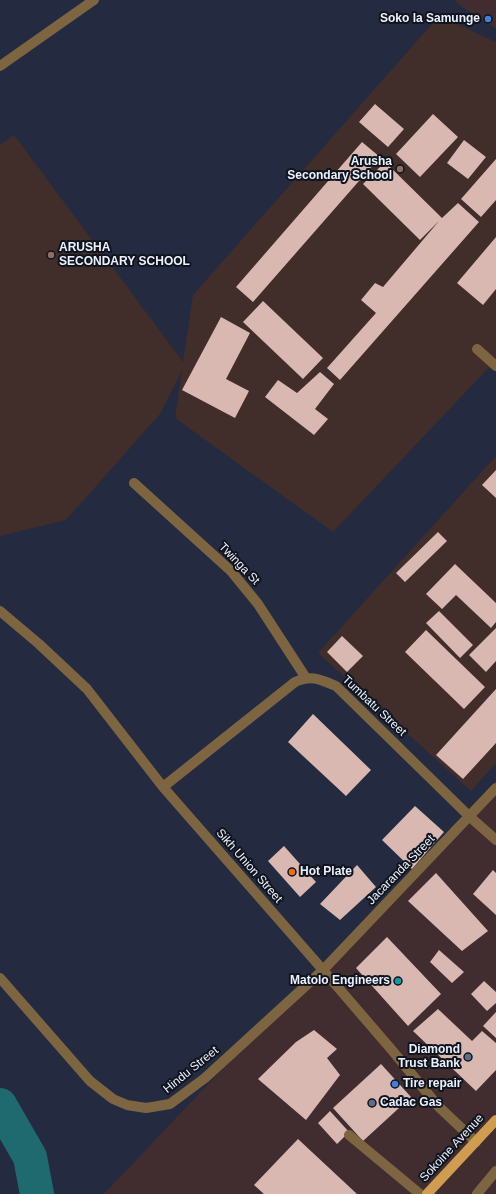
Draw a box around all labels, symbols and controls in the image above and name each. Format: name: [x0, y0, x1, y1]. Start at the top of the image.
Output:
place label: Soko la Samunge: [380, 12, 480, 26]
marker: Soko la Samunge: [483, 14, 493, 24]
place label: Arusha Secondary School: [287, 155, 392, 183]
marker: Arusha Secondary School: [395, 164, 405, 174]
place label: ARUSHA SECONDARY SCHOOL: [59, 241, 190, 269]
marker: ARUSHA SECONDARY SCHOOL: [46, 250, 56, 260]
street label: Twinga St: [216, 540, 262, 588]
street label: Tumbatu Street: [339, 673, 409, 739]
street label: Sikh Union Street: [213, 826, 285, 906]
street label: Jacaranda Street: [364, 832, 438, 908]
place label: Hot Plate: [300, 865, 352, 879]
marker: Hot Plate: [287, 867, 297, 877]
place label: Matolo Engineers: [290, 974, 390, 988]
marker: Matolo Engineers: [393, 976, 403, 986]
street label: Hindu Street: [161, 1043, 221, 1097]
place label: Diamond Trust Bank: [398, 1043, 460, 1071]
marker: Diamond Trust Bank: [463, 1052, 473, 1062]
place label: Tire repair: [403, 1077, 461, 1091]
marker: Tire repair: [390, 1079, 400, 1089]
place label: Cadac Gas: [380, 1096, 442, 1110]
marker: Cadac Gas: [367, 1098, 377, 1108]
street label: Sokoine Avenue: [417, 1111, 487, 1185]

